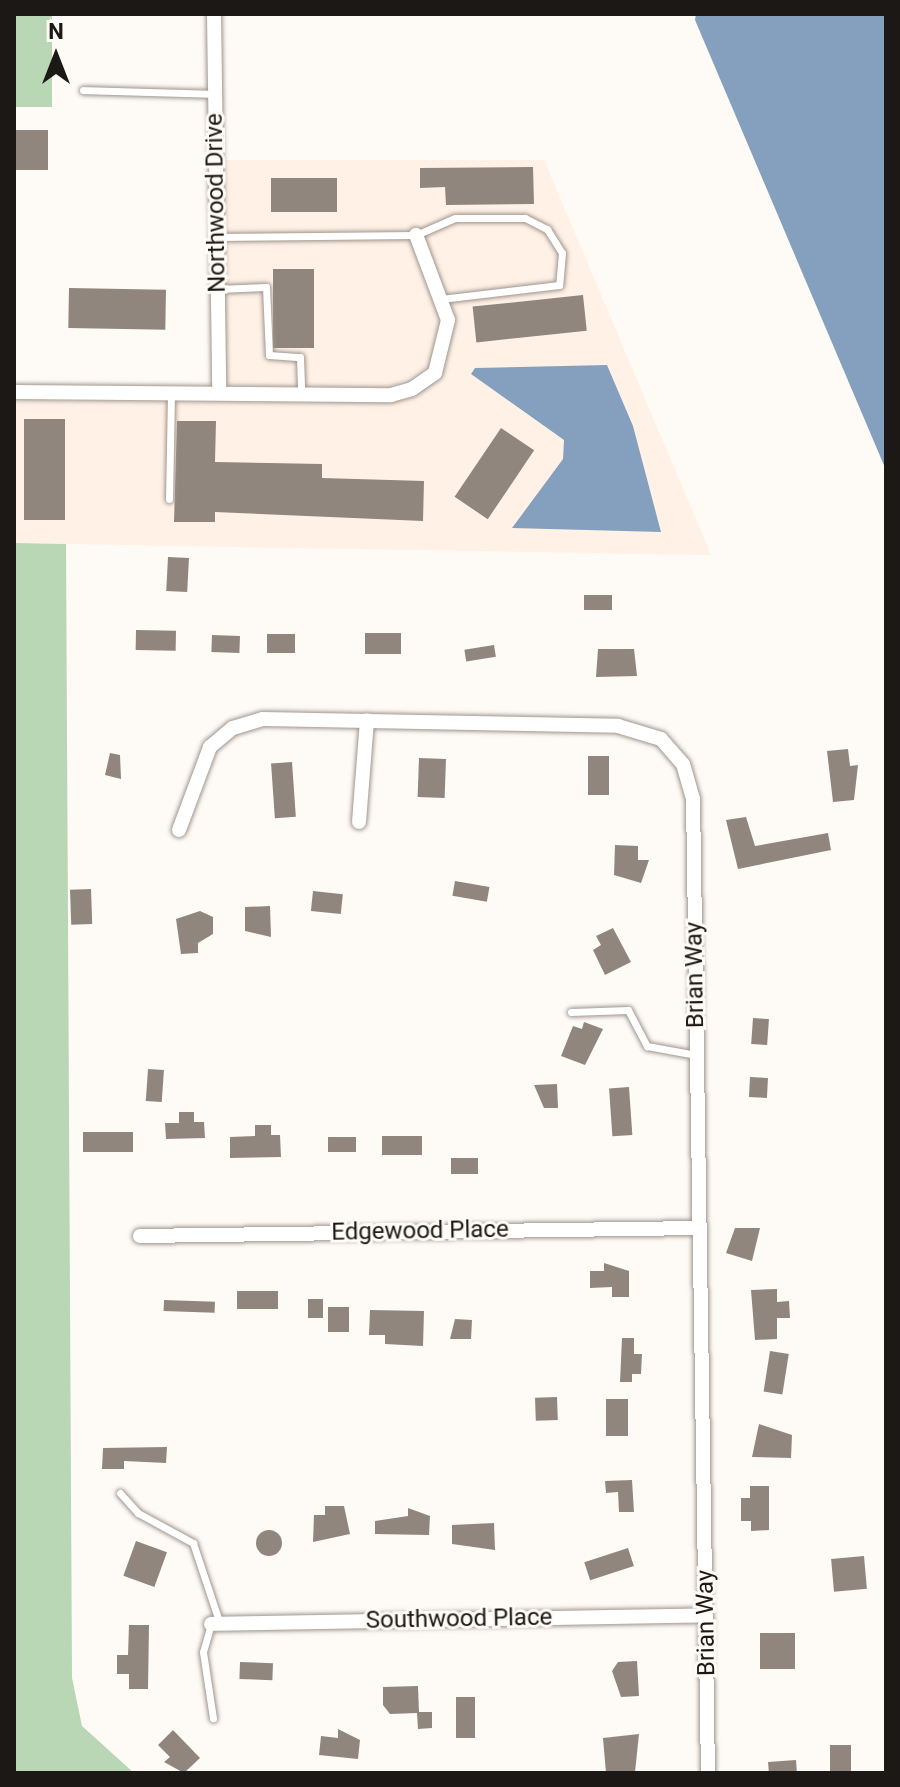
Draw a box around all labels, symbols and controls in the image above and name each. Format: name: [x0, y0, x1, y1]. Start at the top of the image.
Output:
north arrow: [16, 16, 96, 96]
text: N: [48, 19, 64, 44]
street label: Northwood Drive: [200, 113, 232, 293]
street label: Brian Way: [680, 922, 710, 1028]
street label: Edgewood Place: [331, 1215, 509, 1247]
street label: Brian Way: [691, 1570, 721, 1676]
street label: Southwood Place: [366, 1603, 552, 1635]

